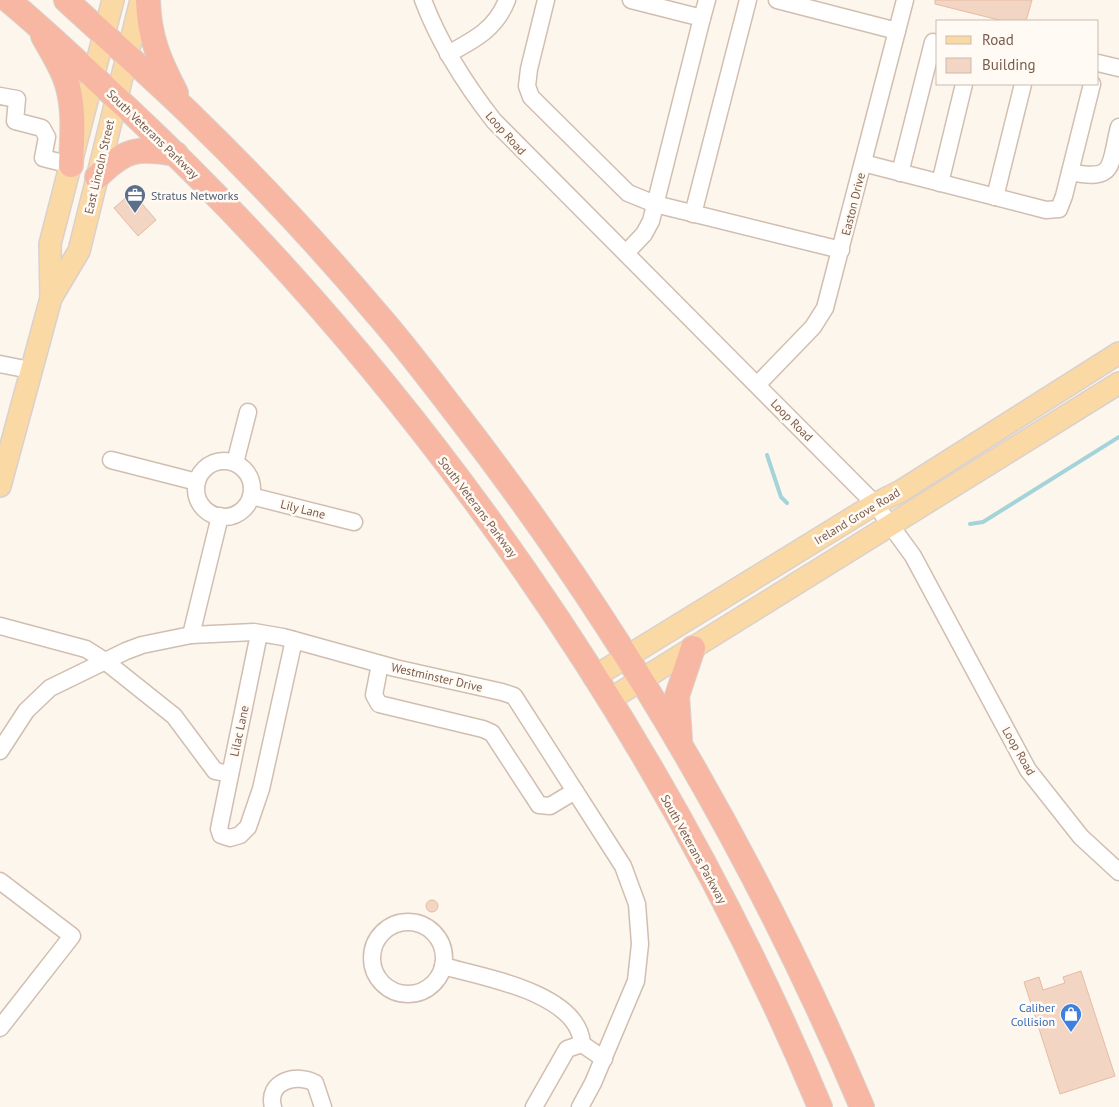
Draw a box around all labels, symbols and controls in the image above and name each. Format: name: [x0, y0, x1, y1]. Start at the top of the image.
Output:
legend: [936, 20, 1099, 85]
text: Road: [982, 30, 1014, 49]
text: Building: [982, 55, 1036, 74]
street label: South Veterans Parkway: [104, 86, 202, 182]
street label: Loop Road: [483, 108, 529, 158]
street label: East Lincoln Street: [81, 118, 117, 216]
street label: Easton Drive: [838, 171, 868, 237]
office icon: Stratus Networks: [123, 183, 147, 214]
place label: Stratus Networks: [151, 188, 239, 203]
street label: Loop Road: [768, 396, 816, 444]
street label: South Veterans Parkway: [435, 454, 521, 561]
street label: Ireland Grove Road: [811, 484, 903, 548]
street label: Lily Lane: [279, 496, 327, 522]
street label: Westminster Drive: [390, 659, 484, 695]
street label: Lilac Lane: [226, 704, 252, 758]
street label: Loop Road: [999, 724, 1039, 778]
street label: South Veterans Parkway: [658, 792, 730, 906]
place label: Caliber Collision: [1011, 1000, 1055, 1029]
shop icon: Caliber Collision: [1059, 1002, 1083, 1033]

